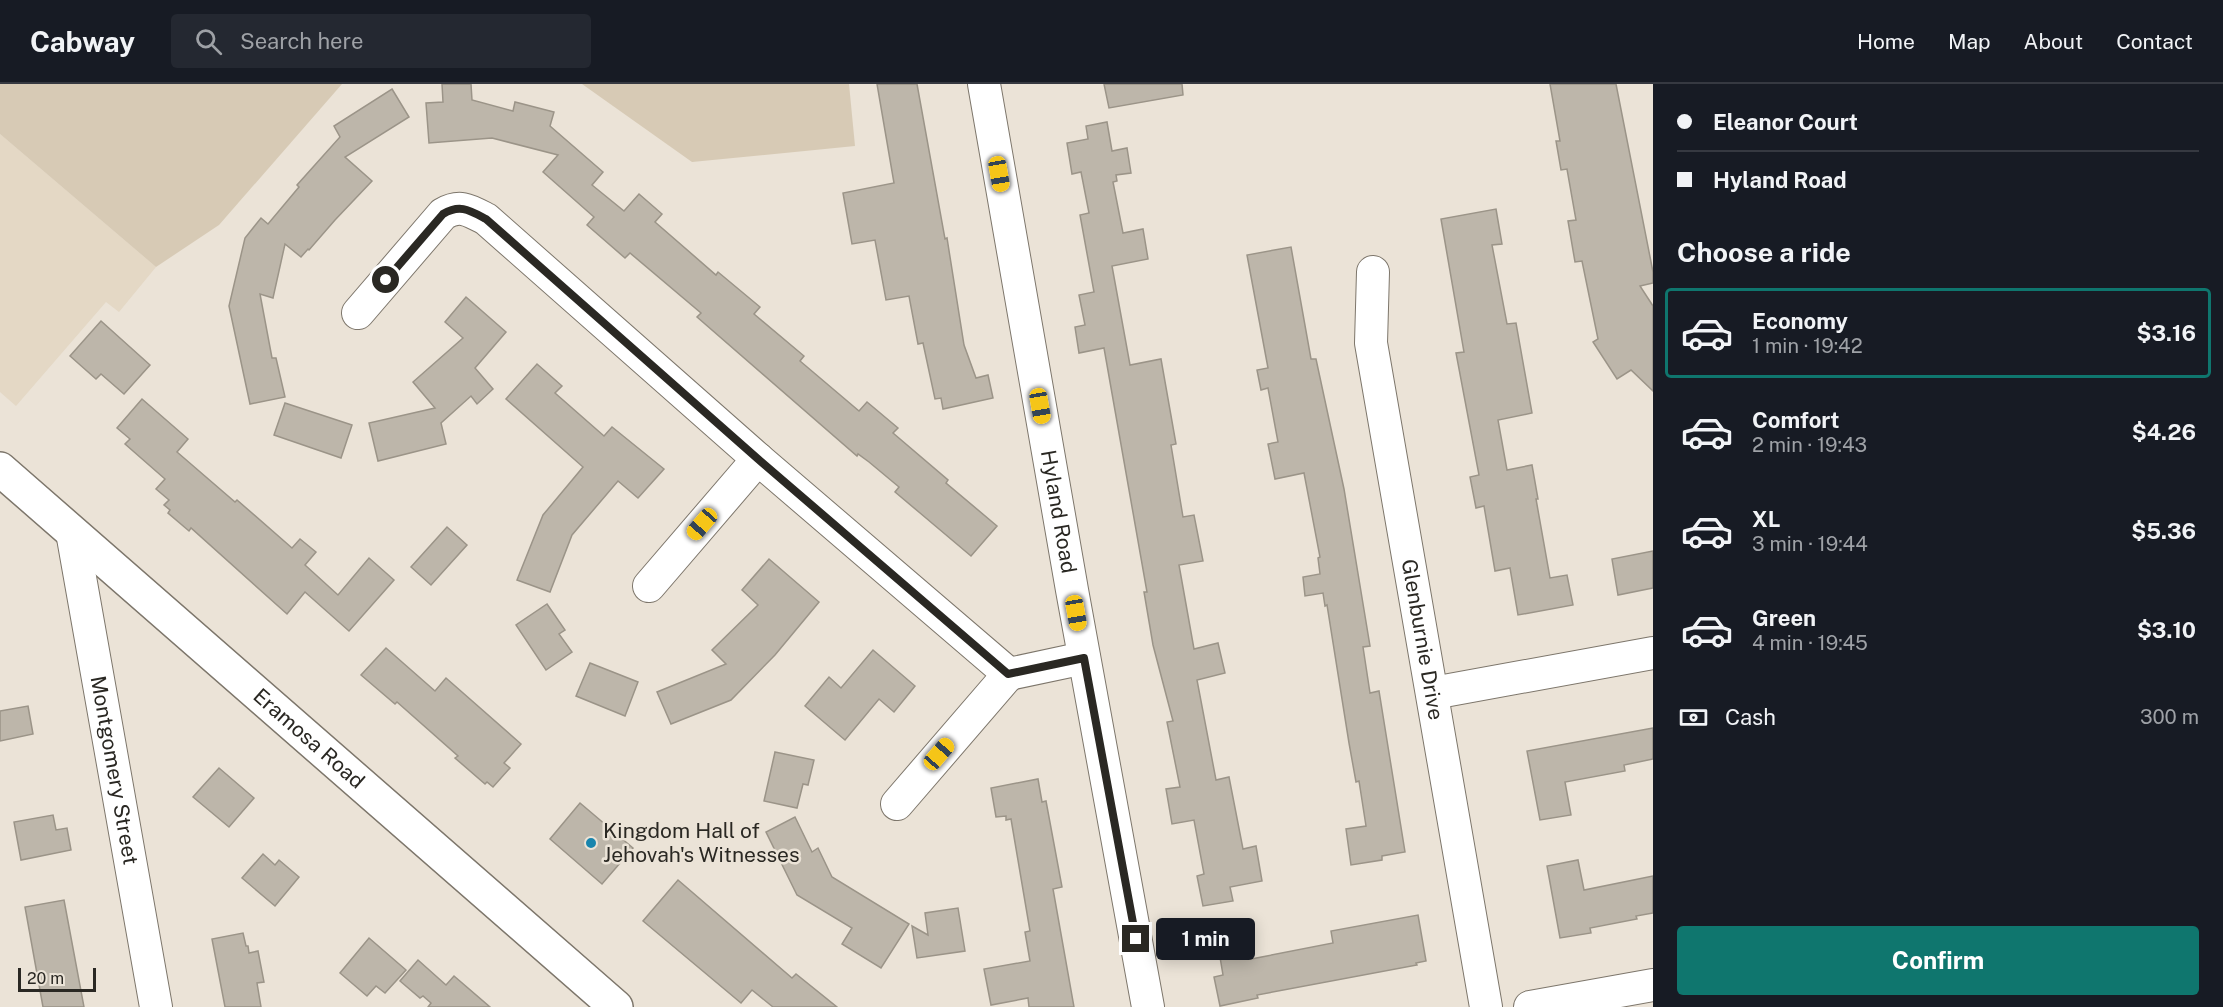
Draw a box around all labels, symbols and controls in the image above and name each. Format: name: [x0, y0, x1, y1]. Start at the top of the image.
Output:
search box: [171, 14, 591, 68]
text: Cabway: [30, 25, 135, 58]
icon: search: [192, 25, 225, 58]
text: Search here: [240, 28, 363, 54]
text: Home: [1857, 29, 1915, 54]
text: Map: [1948, 29, 1991, 54]
text: About: [2024, 29, 2083, 54]
text: Contact: [2116, 29, 2193, 54]
text: Eleanor Court: [1713, 109, 1858, 135]
car: [987, 155, 1011, 193]
text: Hyland Road: [1713, 167, 1847, 193]
text: Choose a ride: [1677, 236, 1851, 268]
route start: [372, 266, 399, 293]
icon: car: [1680, 306, 1734, 360]
text: Economy: [1752, 308, 1848, 334]
text: $3.16: [2137, 320, 2196, 346]
text: 1 min · 19:42: [1752, 334, 1863, 358]
car: [1028, 387, 1052, 425]
icon: car: [1680, 405, 1734, 459]
text: Comfort: [1752, 407, 1839, 433]
text: $4.26: [2132, 419, 2196, 445]
text: 2 min · 19:43: [1752, 433, 1867, 457]
street label: Hyland Road: [1036, 448, 1082, 575]
icon: car: [1680, 504, 1734, 558]
car: [683, 505, 721, 543]
text: XL: [1752, 506, 1780, 532]
text: $5.36: [2131, 518, 2196, 544]
text: 3 min · 19:44: [1752, 532, 1868, 556]
street label: Glenburnie Drive: [1397, 557, 1449, 722]
car: [1064, 594, 1088, 632]
icon: car: [1680, 603, 1734, 657]
text: Green: [1752, 605, 1816, 631]
text: $3.10: [2137, 617, 2196, 643]
text: 4 min · 19:45: [1752, 631, 1868, 655]
street label: Montgomery Street: [86, 674, 144, 867]
street label: Eramosa Road: [248, 683, 370, 794]
icon: cash: [1677, 701, 1710, 734]
text: Cash: [1725, 704, 1776, 730]
text: 300 m: [2140, 705, 2199, 729]
car: [920, 735, 958, 773]
place label: Kingdom Hall of Jehovah's Witnesses: [603, 818, 800, 867]
marker: Kingdom Hall of Jehovah's Witnesses: [584, 836, 598, 850]
callout: 1 min: [1157, 918, 1256, 960]
route end: [1122, 925, 1149, 952]
button: Confirm: [1677, 926, 2199, 995]
text: 1 min: [1181, 927, 1230, 951]
scale bar: [18, 965, 96, 992]
text: 20 m: [27, 969, 64, 988]

